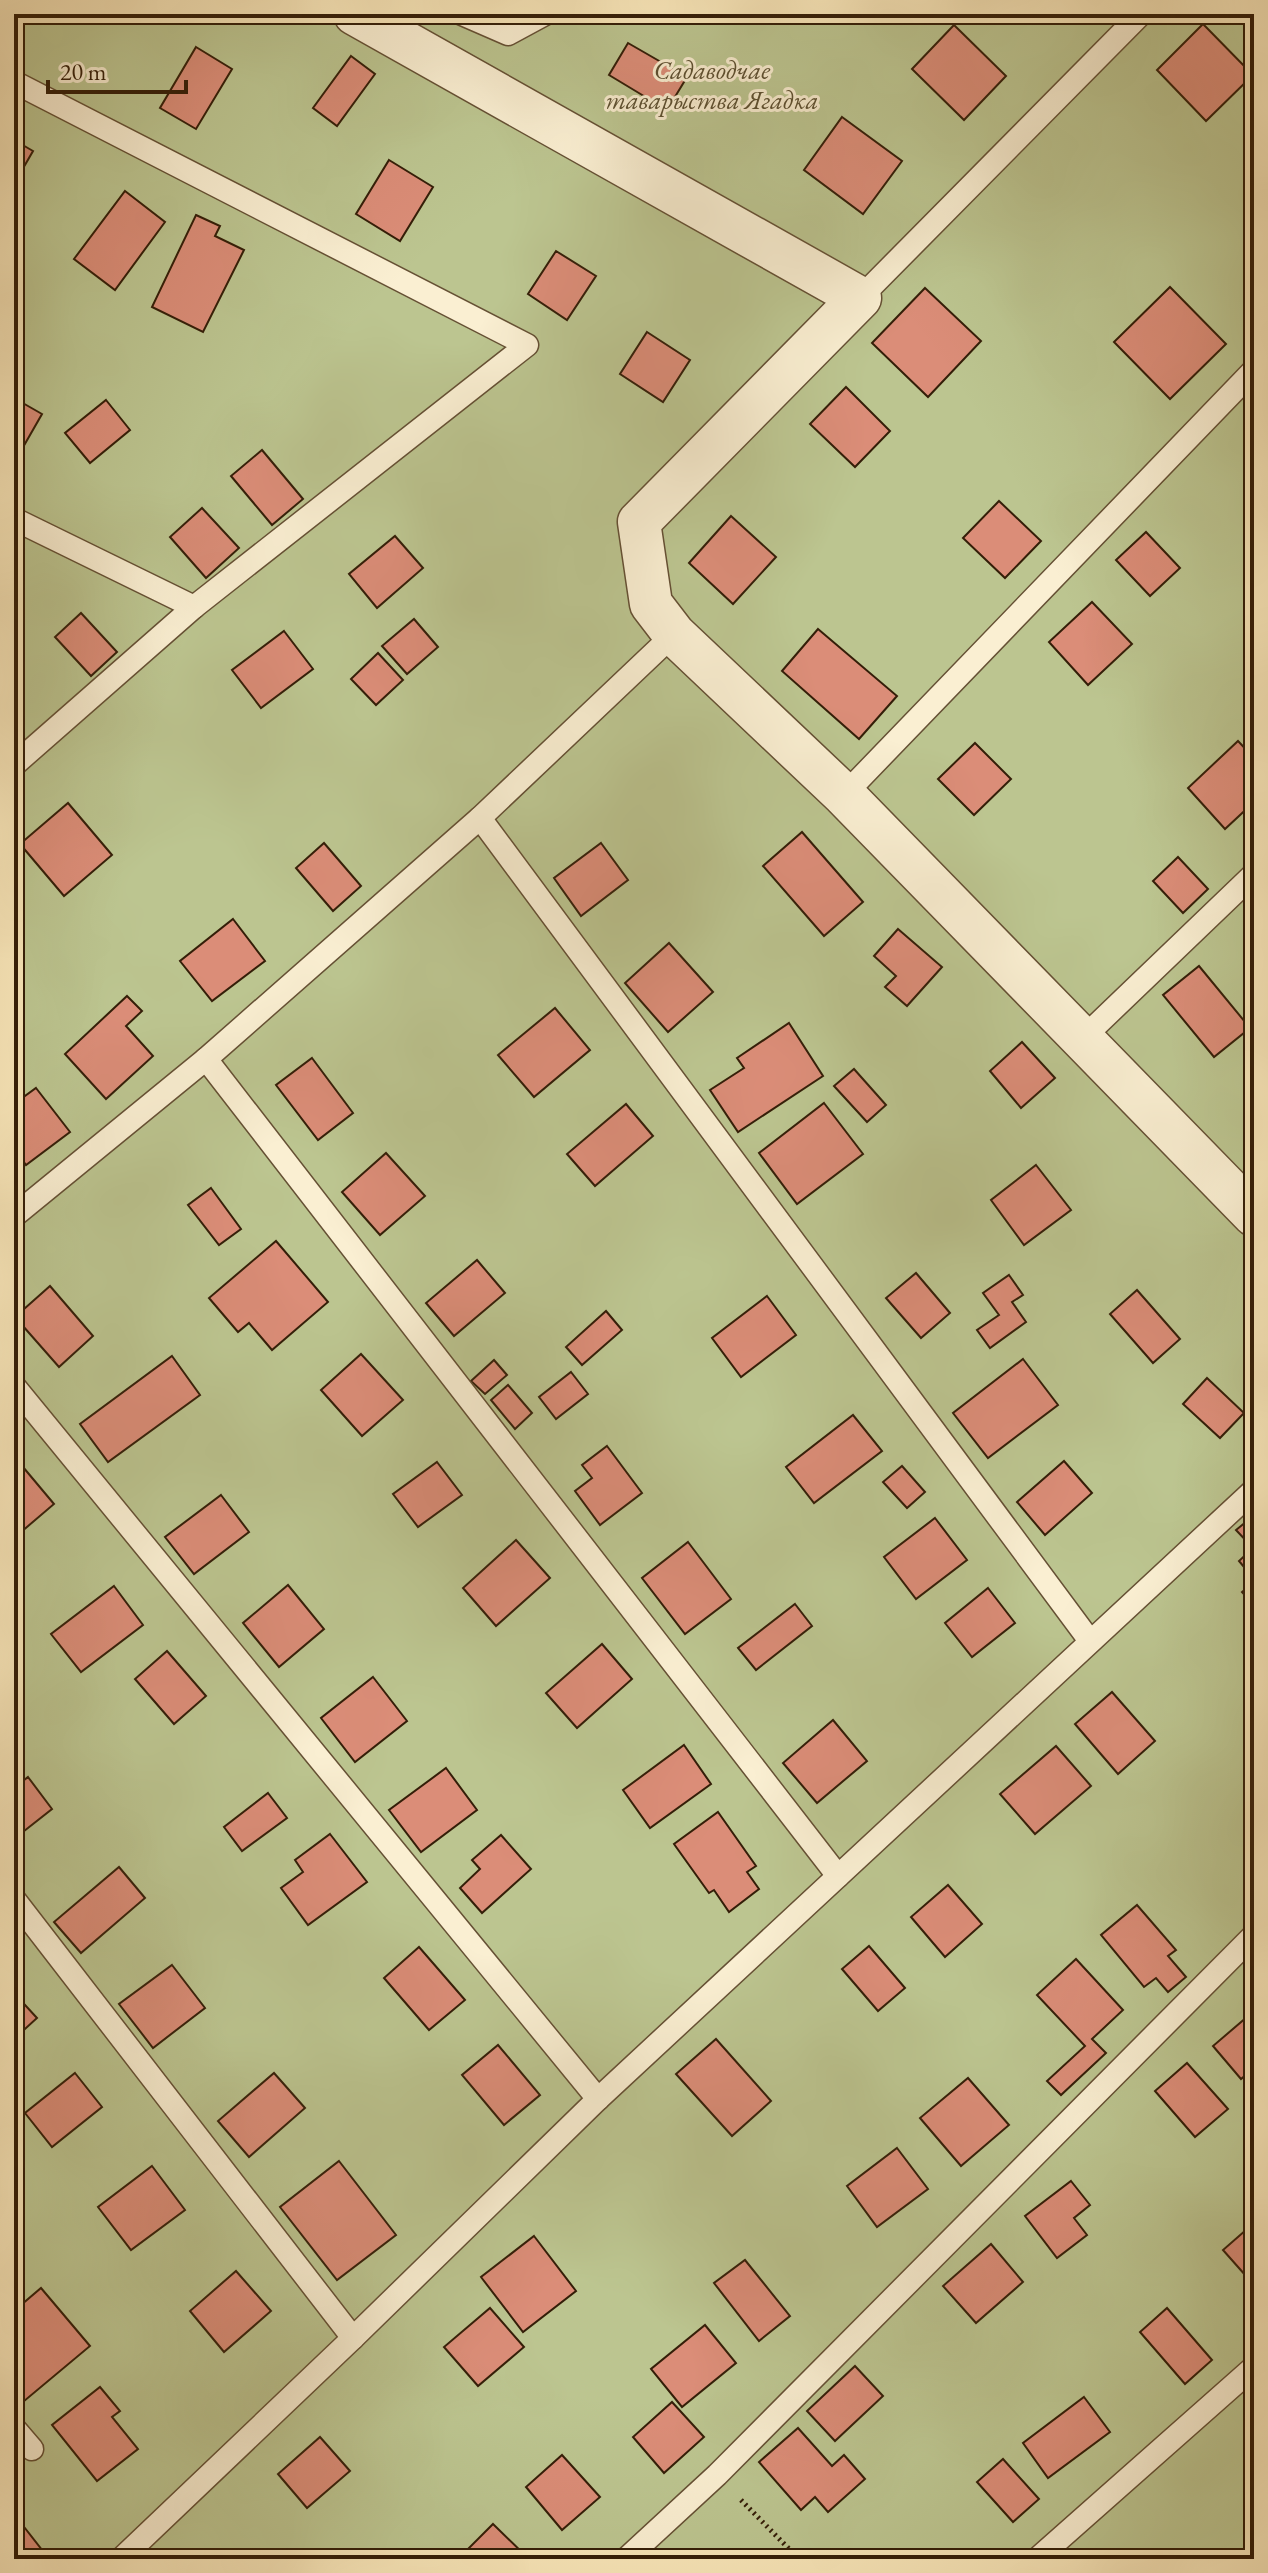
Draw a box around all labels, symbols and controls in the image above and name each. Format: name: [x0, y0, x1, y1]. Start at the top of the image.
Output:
scale bar: [48, 44, 186, 94]
park label: Садаводчае таварыства Ягадка: [606, 53, 819, 117]
text: 20 m: [60, 56, 107, 87]

